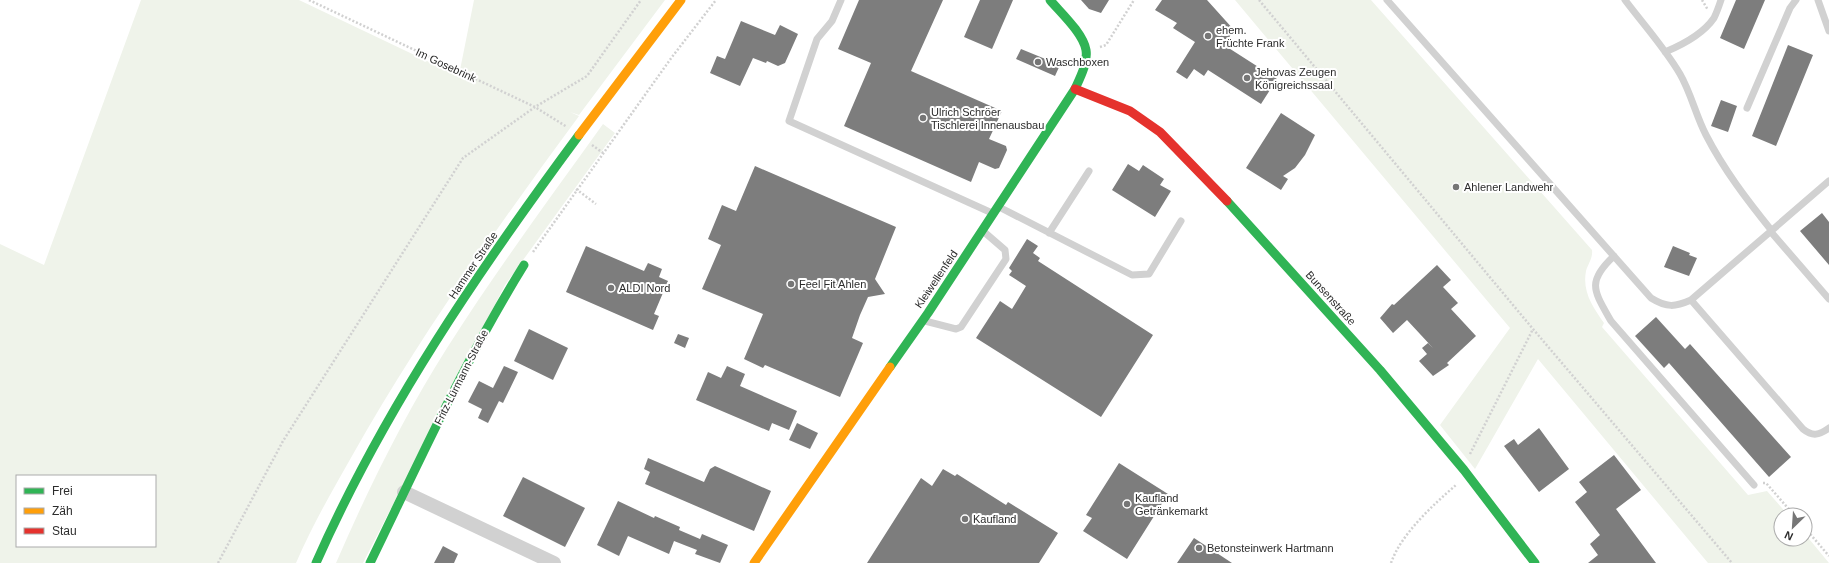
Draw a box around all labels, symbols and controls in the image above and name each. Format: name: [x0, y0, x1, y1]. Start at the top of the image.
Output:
place label: ehem. Früchte Frank: [1216, 24, 1285, 49]
marker: ehem. Früchte Frank: [1203, 31, 1213, 41]
street label: Im Gosebrink: [414, 46, 479, 84]
place label: Waschboxen: [1046, 56, 1109, 68]
marker: Waschboxen: [1033, 57, 1043, 67]
place label: Jehovas Zeugen Königreichssaal: [1255, 66, 1336, 91]
marker: Jehovas Zeugen Königreichssaal: [1242, 73, 1252, 83]
place label: Ulrich Schröer Tischlerei Innenausbau: [931, 106, 1044, 131]
marker: Ulrich Schröer Tischlerei Innenausbau: [918, 113, 928, 123]
place label: Ahlener Landwehr: [1464, 181, 1554, 193]
marker: Ahlener Landwehr: [1451, 182, 1461, 192]
street label: Hammer Straße: [446, 229, 500, 301]
street label: Kleiwellenfeld: [912, 248, 960, 310]
street label: Bunsenstraße: [1304, 269, 1358, 327]
place label: Feel Fit Ahlen: [799, 278, 866, 290]
marker: Feel Fit Ahlen: [786, 279, 796, 289]
place label: ALDI Nord: [619, 282, 670, 294]
marker: ALDI Nord: [606, 283, 616, 293]
street label: Fritz-Lürmann-Straße: [432, 327, 490, 427]
legend: [16, 475, 156, 547]
text: Frei: [52, 484, 73, 498]
place label: Kaufland Getränkemarkt: [1135, 492, 1208, 517]
marker: Kaufland Getränkemarkt: [1122, 499, 1132, 509]
text: Zäh: [52, 504, 73, 518]
north arrow: [1773, 507, 1813, 547]
place label: Kaufland: [973, 513, 1016, 525]
marker: Kaufland: [960, 514, 970, 524]
text: Stau: [52, 524, 77, 538]
text: N: [1783, 529, 1795, 543]
place label: Betonsteinwerk Hartmann: [1207, 542, 1334, 554]
marker: Betonsteinwerk Hartmann: [1194, 543, 1204, 553]

